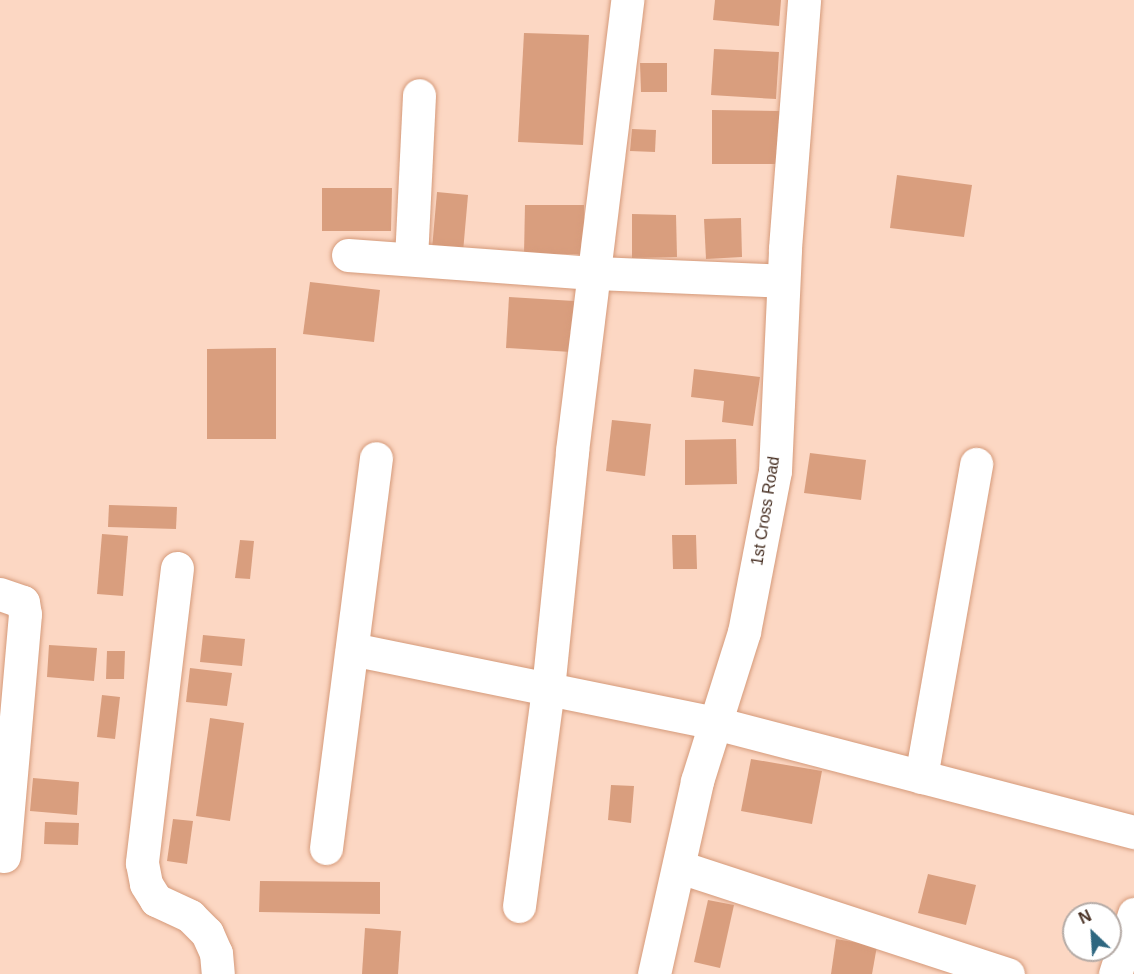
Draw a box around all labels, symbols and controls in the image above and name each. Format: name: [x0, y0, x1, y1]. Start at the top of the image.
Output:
street label: 1st Cross Road: [748, 455, 784, 567]
north arrow: [1062, 902, 1122, 962]
text: N: [1076, 907, 1094, 927]

